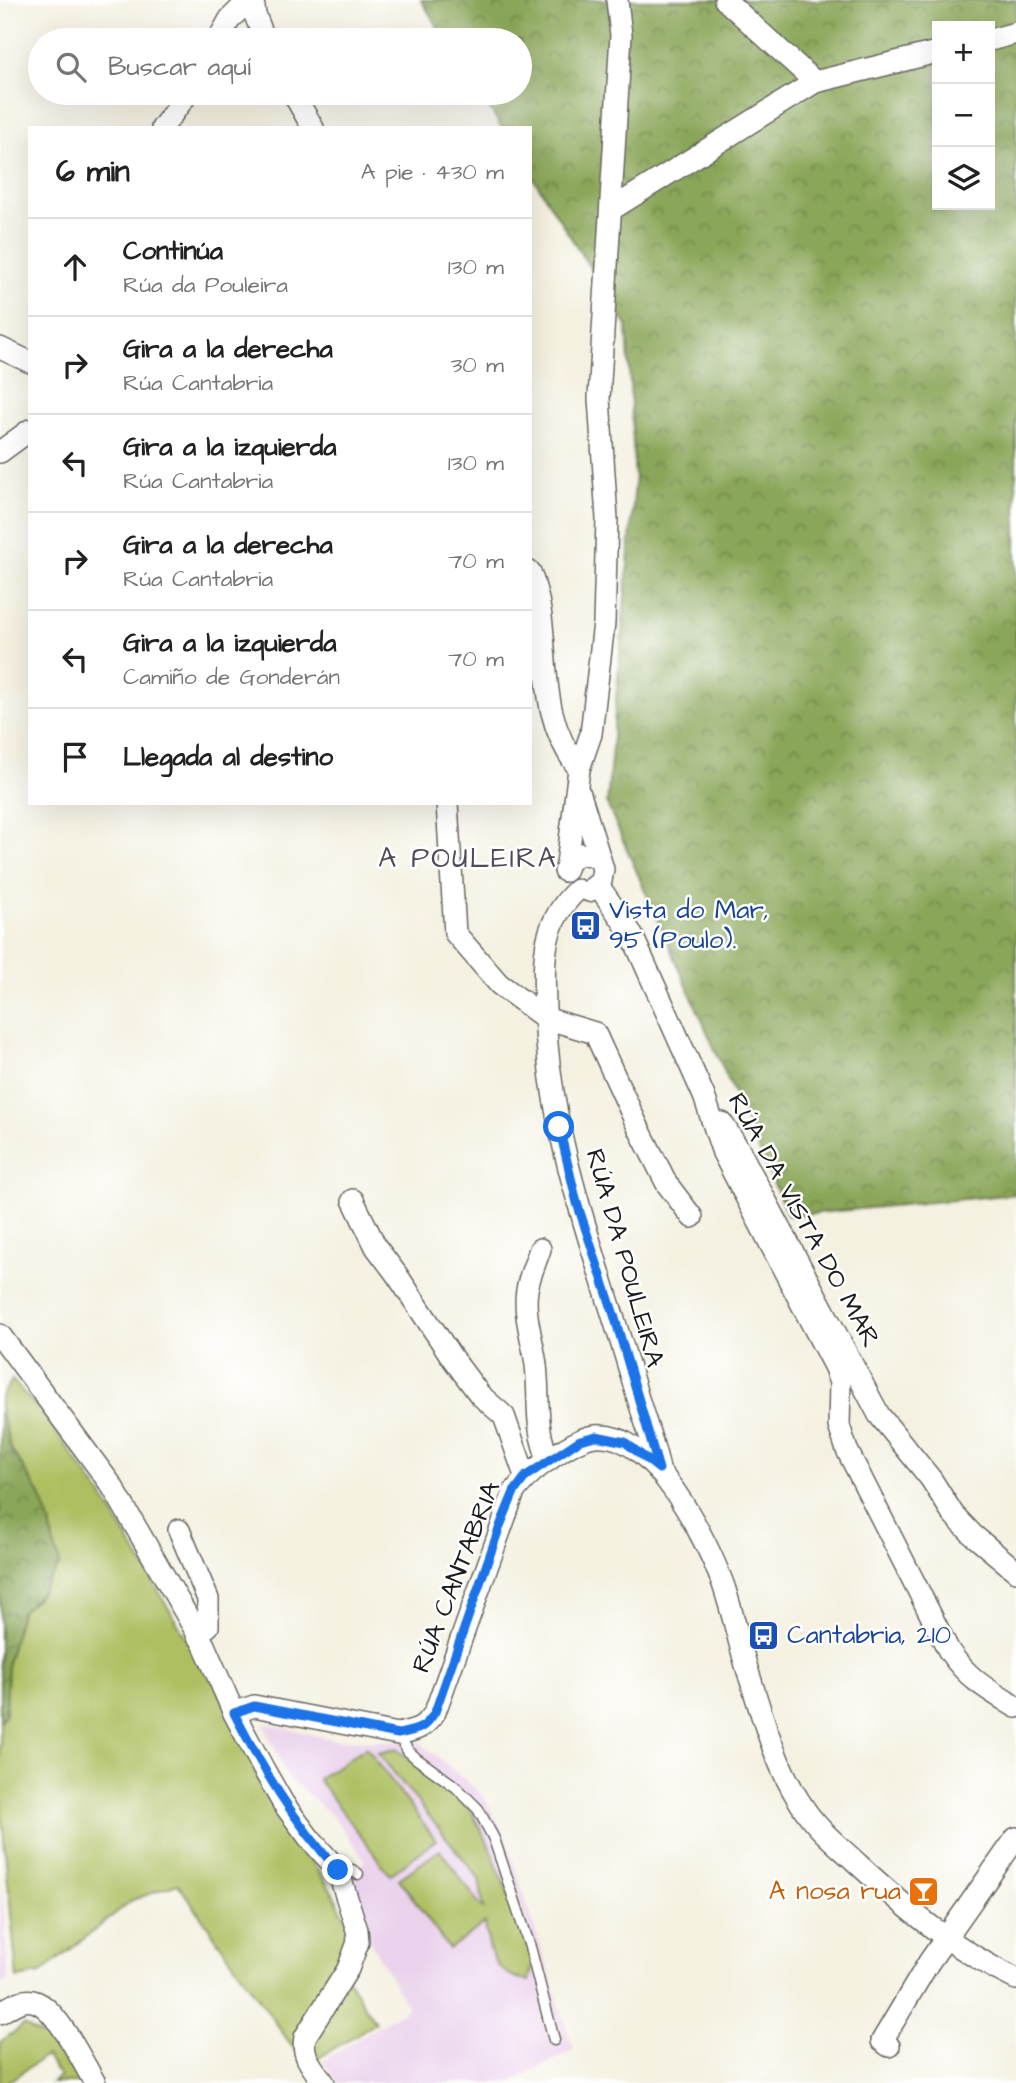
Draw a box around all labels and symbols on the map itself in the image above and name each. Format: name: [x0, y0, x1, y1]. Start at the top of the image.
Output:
district label: A POULEIRA: [378, 839, 558, 878]
place label: Vista do Mar, 95 (Poulo).: [609, 892, 769, 958]
bus stop icon: Vista do Mar, 95 (Poulo).: [569, 908, 603, 942]
street label: RÚA DA VISTA DO MAR: [719, 1086, 889, 1354]
route start: [543, 1111, 574, 1142]
street label: RÚA DA POULEIRA: [577, 1145, 673, 1372]
street label: RÚA CANTABRIA: [403, 1476, 509, 1678]
place label: Cantabria, 210: [787, 1617, 951, 1653]
bus stop icon: Cantabria, 210: [747, 1618, 781, 1652]
route end: [322, 1854, 353, 1885]
place label: A nosa rua: [769, 1873, 901, 1909]
bar icon: A nosa rua: [907, 1874, 941, 1908]

